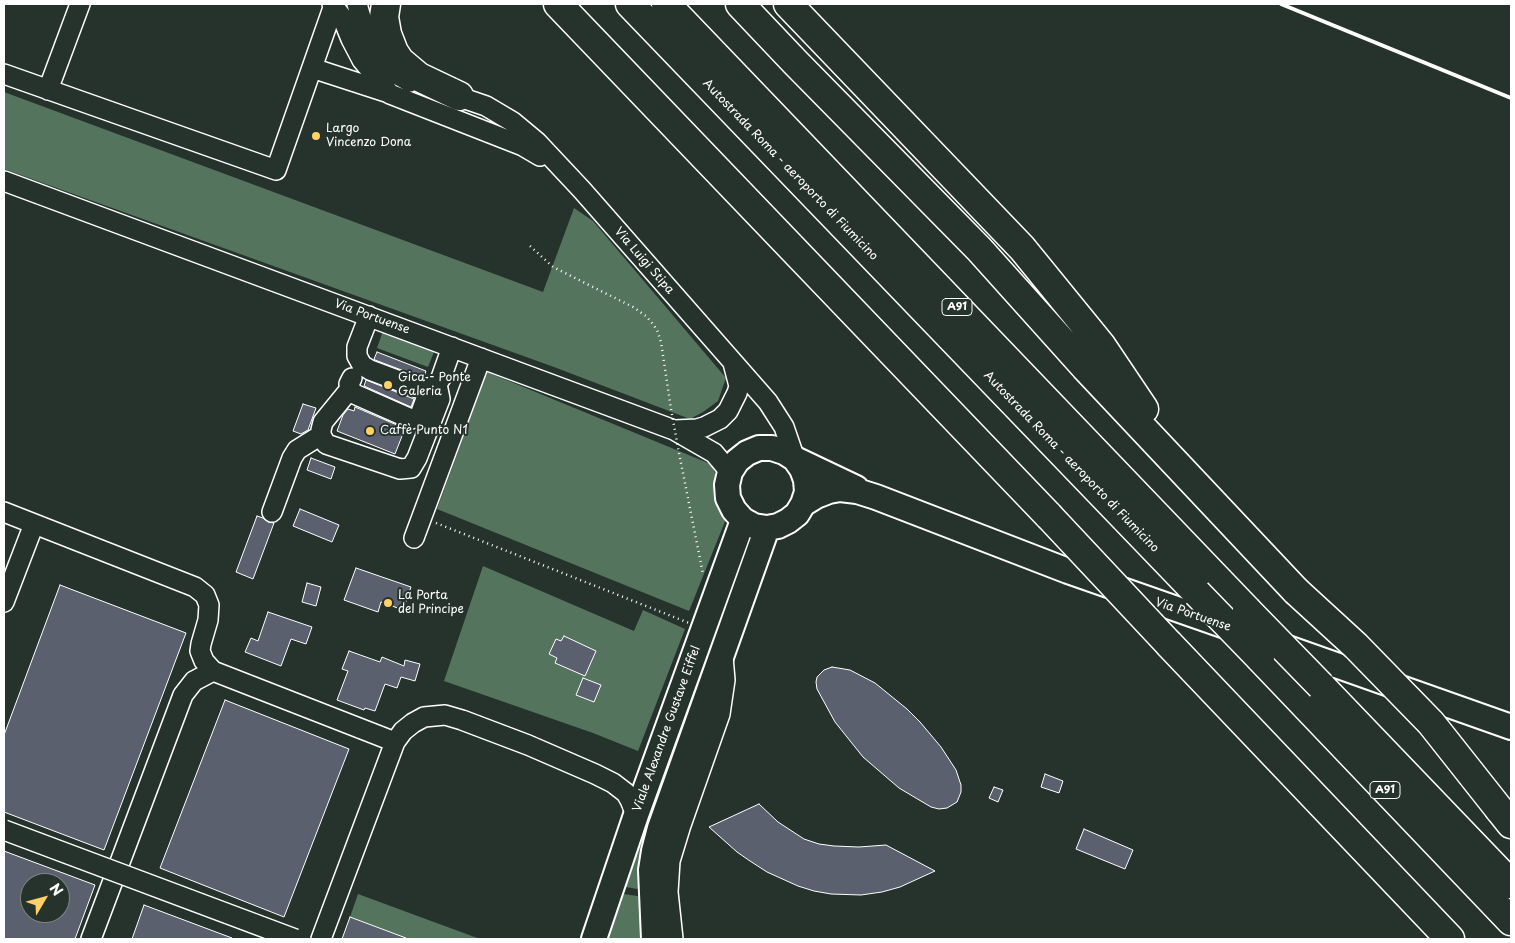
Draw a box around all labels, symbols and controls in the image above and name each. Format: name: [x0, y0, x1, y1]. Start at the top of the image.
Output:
street label: Autostrada Roma - aeroporto di Fiumicino: [699, 77, 881, 263]
place label: Largo Vincenzo Dona: [326, 122, 411, 150]
marker: Largo Vincenzo Dona: [310, 130, 322, 142]
street label: Via Luigi Stipa: [611, 225, 677, 297]
street label: Via Portuense: [332, 297, 412, 337]
road number: A91: [942, 298, 972, 316]
street label: Autostrada Roma - aeroporto di Fiumicino: [980, 369, 1162, 555]
place label: Gica - Ponte Galeria: [398, 371, 471, 399]
marker: Gica - Ponte Galeria: [382, 379, 394, 391]
place label: Caffè Punto N1: [380, 424, 468, 438]
marker: Caffè Punto N1: [364, 425, 376, 437]
place label: La Porta del Principe: [398, 589, 464, 617]
street label: Via Portuense: [1153, 595, 1233, 635]
marker: La Porta del Principe: [382, 597, 394, 609]
street label: Viale Alexandre Gustave Eiffel: [630, 644, 704, 814]
road number: A91: [1370, 782, 1400, 798]
north arrow: [20, 873, 70, 923]
text: N: [45, 879, 68, 900]

